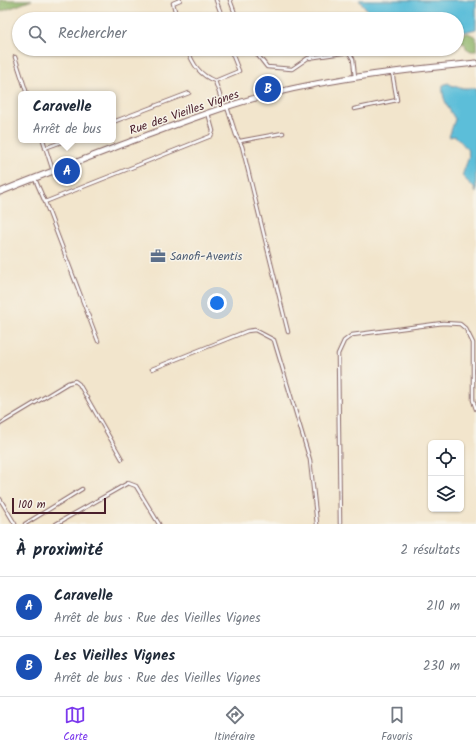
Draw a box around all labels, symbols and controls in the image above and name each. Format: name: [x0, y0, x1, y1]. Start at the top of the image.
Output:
search box: [12, 12, 464, 56]
text: Rechercher: [58, 22, 126, 46]
icon: search: [26, 23, 48, 45]
pin: B: [255, 74, 281, 104]
street label: Rue des Vieilles Vignes: [127, 85, 242, 140]
popup: [18, 91, 116, 143]
text: Caravelle: [33, 95, 92, 119]
text: Arrêt de bus: [33, 119, 101, 140]
pin: A: [54, 156, 80, 186]
office icon: Sanofi-Aventis: [149, 247, 167, 265]
place label: Sanofi-Aventis: [170, 247, 242, 266]
your location: [207, 293, 227, 313]
map controls: [428, 440, 464, 512]
button: locate: [428, 440, 464, 476]
button: layers: [428, 476, 464, 512]
scale bar: [12, 496, 106, 515]
text: 100 m: [18, 496, 46, 514]
text: À proximité: [16, 537, 103, 564]
text: 2 résultats: [401, 540, 460, 561]
text: Caravelle: [54, 584, 113, 608]
text: A: [25, 596, 33, 617]
text: 210 m: [426, 596, 460, 617]
text: Arrêt de bus · Rue des Vieilles Vignes: [54, 608, 261, 629]
text: Les Vieilles Vignes: [54, 644, 175, 668]
text: B: [25, 656, 33, 677]
text: 230 m: [423, 656, 460, 677]
text: Arrêt de bus · Rue des Vieilles Vignes: [54, 668, 261, 689]
tab: Carte: [63, 704, 88, 746]
tab: Itinéraire: [214, 704, 255, 746]
tab: Favoris: [381, 704, 413, 746]

